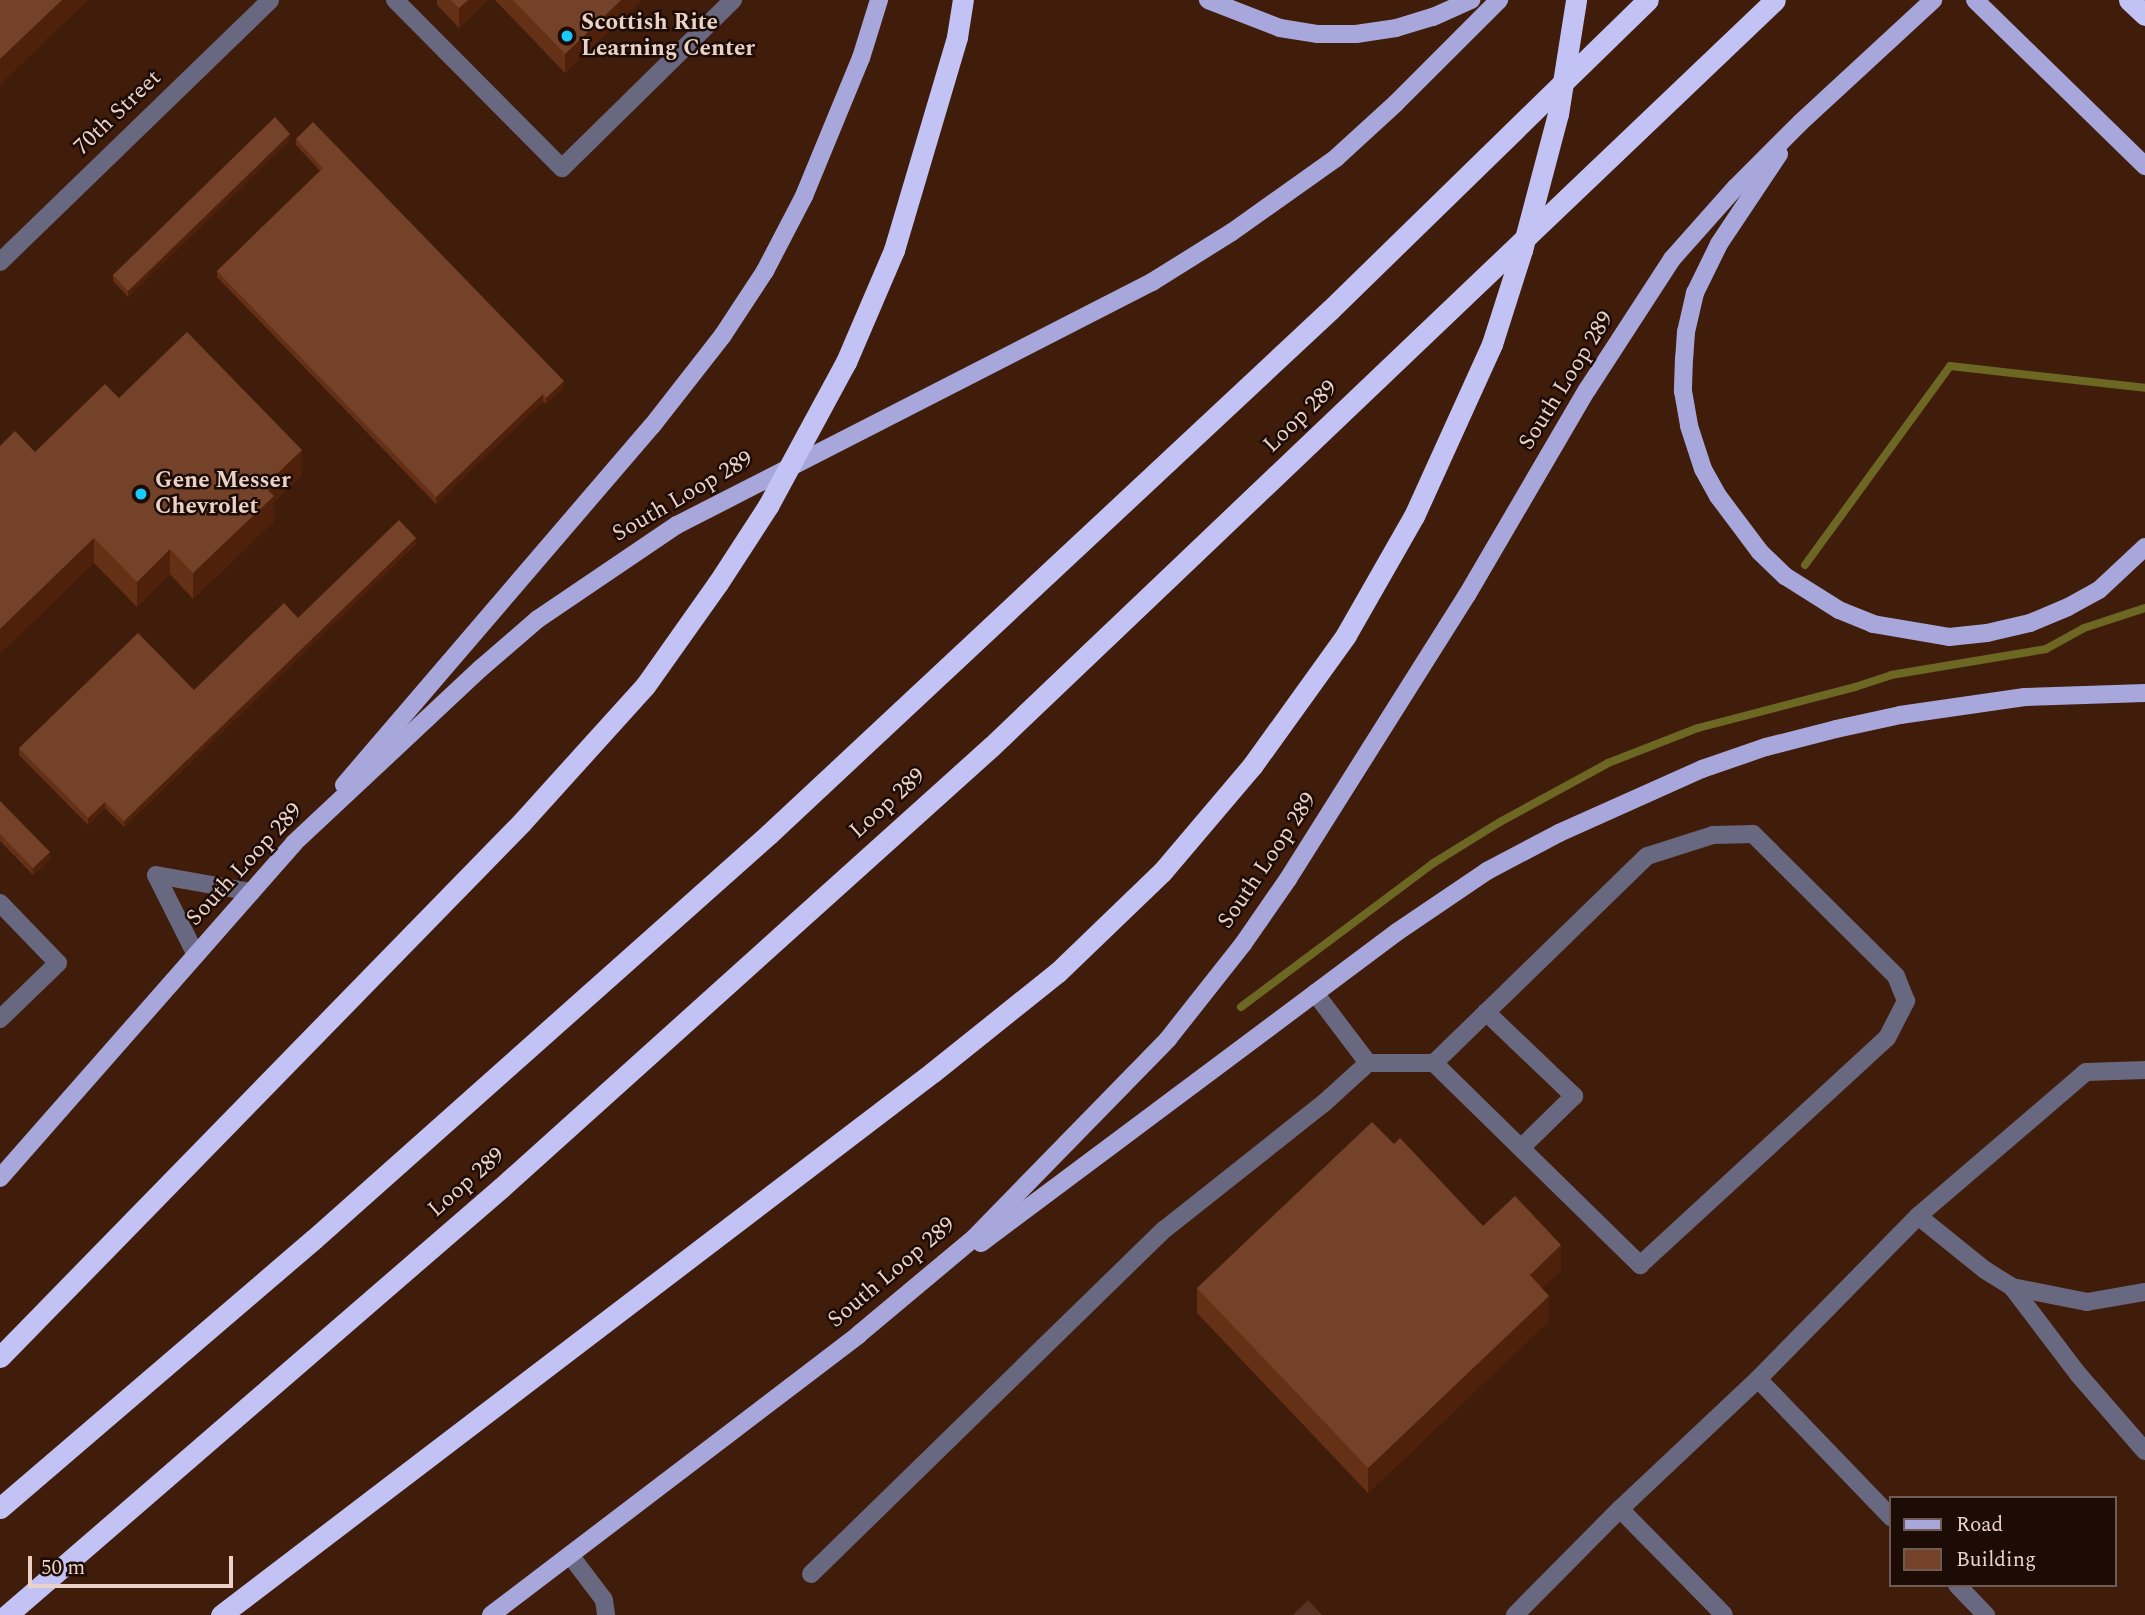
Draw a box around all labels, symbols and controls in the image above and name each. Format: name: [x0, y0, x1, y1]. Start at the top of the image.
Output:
place label: Scottish Rite Learning Center: [581, 9, 755, 63]
marker: Scottish Rite Learning Center: [559, 28, 575, 44]
street label: 70th Street: [69, 65, 167, 161]
street label: South Loop 289: [1513, 307, 1621, 455]
street label: Loop 289: [1258, 375, 1344, 459]
street label: South Loop 289: [608, 446, 758, 548]
place label: Gene Messer Chevrolet: [155, 467, 291, 521]
marker: Gene Messer Chevrolet: [133, 486, 149, 502]
street label: Loop 289: [844, 763, 932, 845]
street label: South Loop 289: [1212, 788, 1324, 934]
street label: South Loop 289: [181, 798, 309, 932]
street label: Loop 289: [423, 1142, 511, 1224]
street label: South Loop 289: [823, 1212, 961, 1334]
legend: [1890, 1496, 2117, 1587]
text: Road: [1956, 1509, 2003, 1541]
scale bar: [32, 1542, 236, 1586]
text: Building: [1956, 1544, 2036, 1576]
text: 50 m: [41, 1552, 85, 1584]

